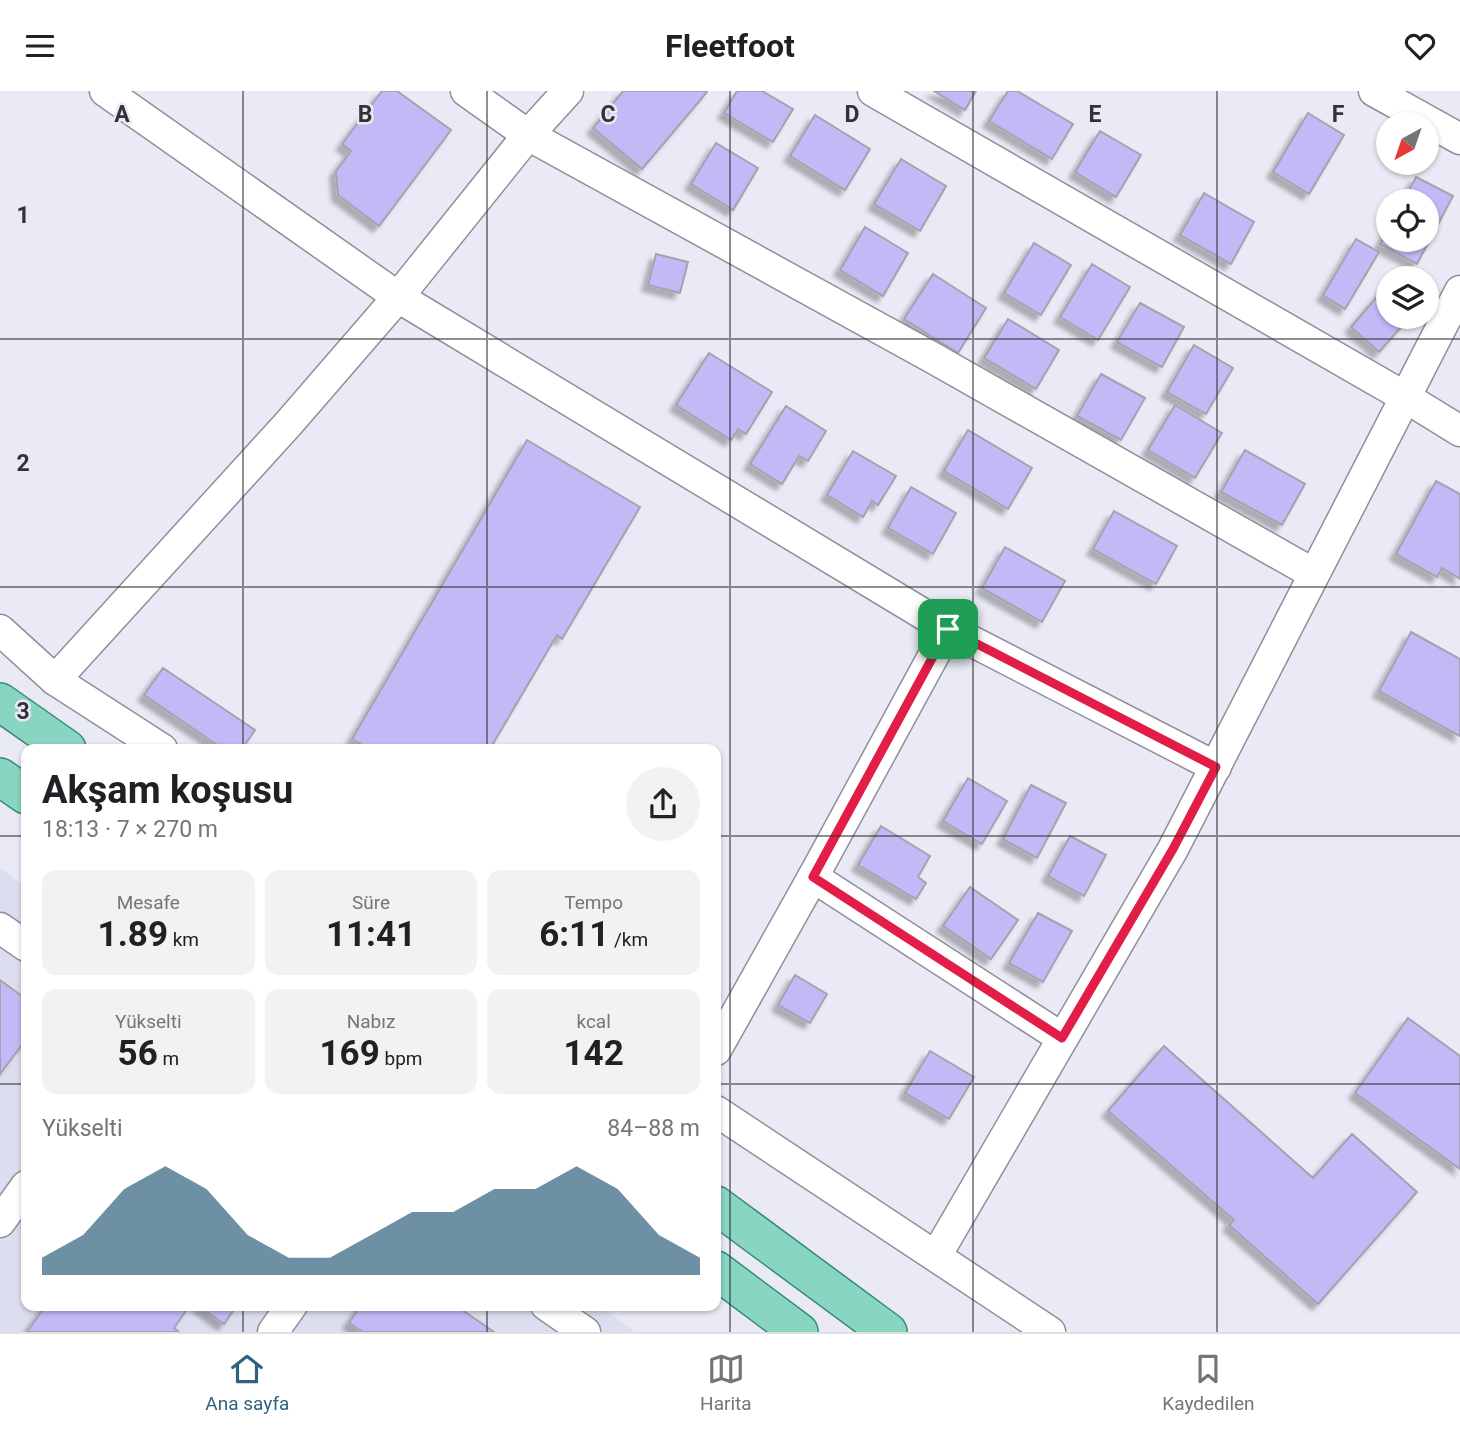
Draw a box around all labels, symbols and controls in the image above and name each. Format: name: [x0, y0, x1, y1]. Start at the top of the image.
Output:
icon: menu: [21, 27, 59, 65]
text: Fleetfoot: [665, 27, 795, 65]
icon: heart: [1401, 27, 1439, 65]
text: A: [114, 101, 130, 128]
text: B: [358, 101, 372, 128]
text: C: [600, 101, 616, 128]
text: D: [845, 101, 859, 128]
text: E: [1089, 101, 1102, 128]
text: F: [1332, 101, 1345, 128]
north arrow: [1376, 112, 1438, 175]
map controls: [1376, 112, 1439, 329]
button: locate: [1376, 189, 1439, 252]
text: 1: [16, 202, 30, 229]
button: layers: [1376, 266, 1439, 329]
text: 2: [16, 450, 30, 477]
pin: [918, 599, 978, 659]
icon: arrive: [929, 610, 967, 648]
text: 3: [16, 698, 30, 725]
button: share: [626, 767, 700, 841]
text: Akşam koşusu: [42, 768, 293, 812]
text: 18:13 · 7 × 270 m: [42, 816, 218, 843]
text: Mesafe: [117, 891, 180, 914]
text: Süre: [352, 891, 390, 914]
text: Tempo: [564, 891, 623, 914]
text: 1.89: [98, 914, 168, 955]
text: 11:41: [326, 914, 416, 955]
text: 6:11: [539, 914, 609, 955]
text: km: [168, 928, 199, 951]
text: /km: [609, 928, 648, 951]
text: Yükselti: [115, 1010, 182, 1033]
text: Nabız: [347, 1010, 395, 1033]
text: kcal: [576, 1010, 611, 1033]
text: 56: [118, 1033, 158, 1074]
text: 169: [320, 1033, 380, 1074]
text: 142: [564, 1033, 624, 1074]
text: m: [158, 1047, 179, 1070]
text: bpm: [380, 1047, 422, 1070]
text: Yükselti: [42, 1115, 123, 1142]
text: 84–88 m: [607, 1115, 700, 1142]
tab: Ana sayfa: [205, 1350, 289, 1415]
tab: Harita: [700, 1350, 752, 1415]
tab: Kaydedilen: [1162, 1350, 1255, 1415]

